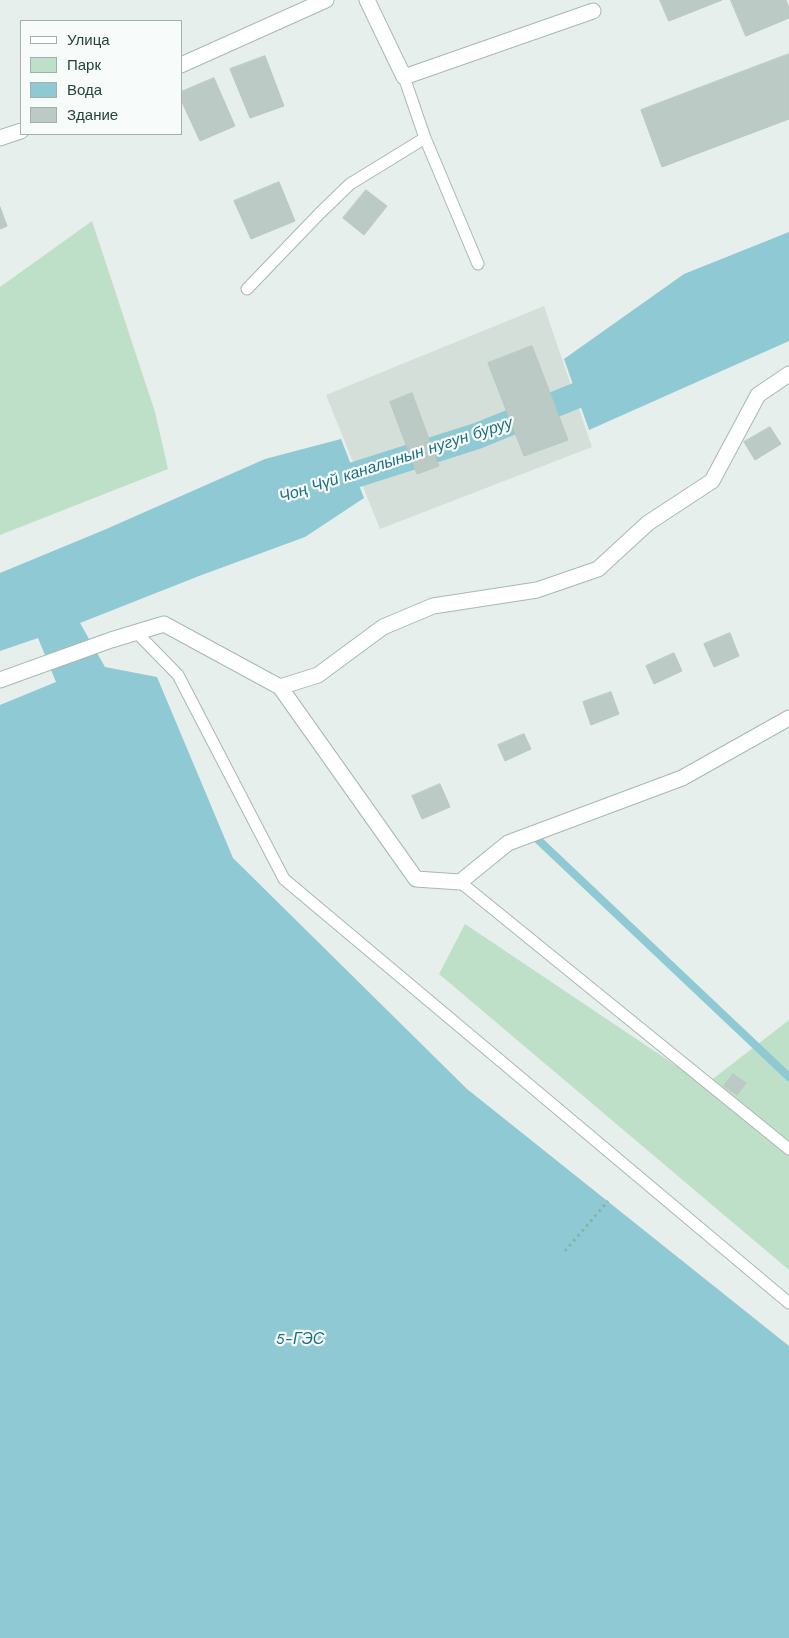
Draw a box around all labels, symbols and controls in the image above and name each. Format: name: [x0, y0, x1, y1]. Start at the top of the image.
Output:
legend: [20, 20, 182, 135]
text: Улица: [67, 31, 110, 49]
text: Парк: [67, 56, 101, 74]
text: Вода: [67, 81, 102, 99]
text: Здание: [67, 106, 118, 124]
water label: Чоң Чүй каналынын нугун буруу: [277, 413, 515, 507]
water label: 5-ГЭС: [276, 1329, 324, 1349]

